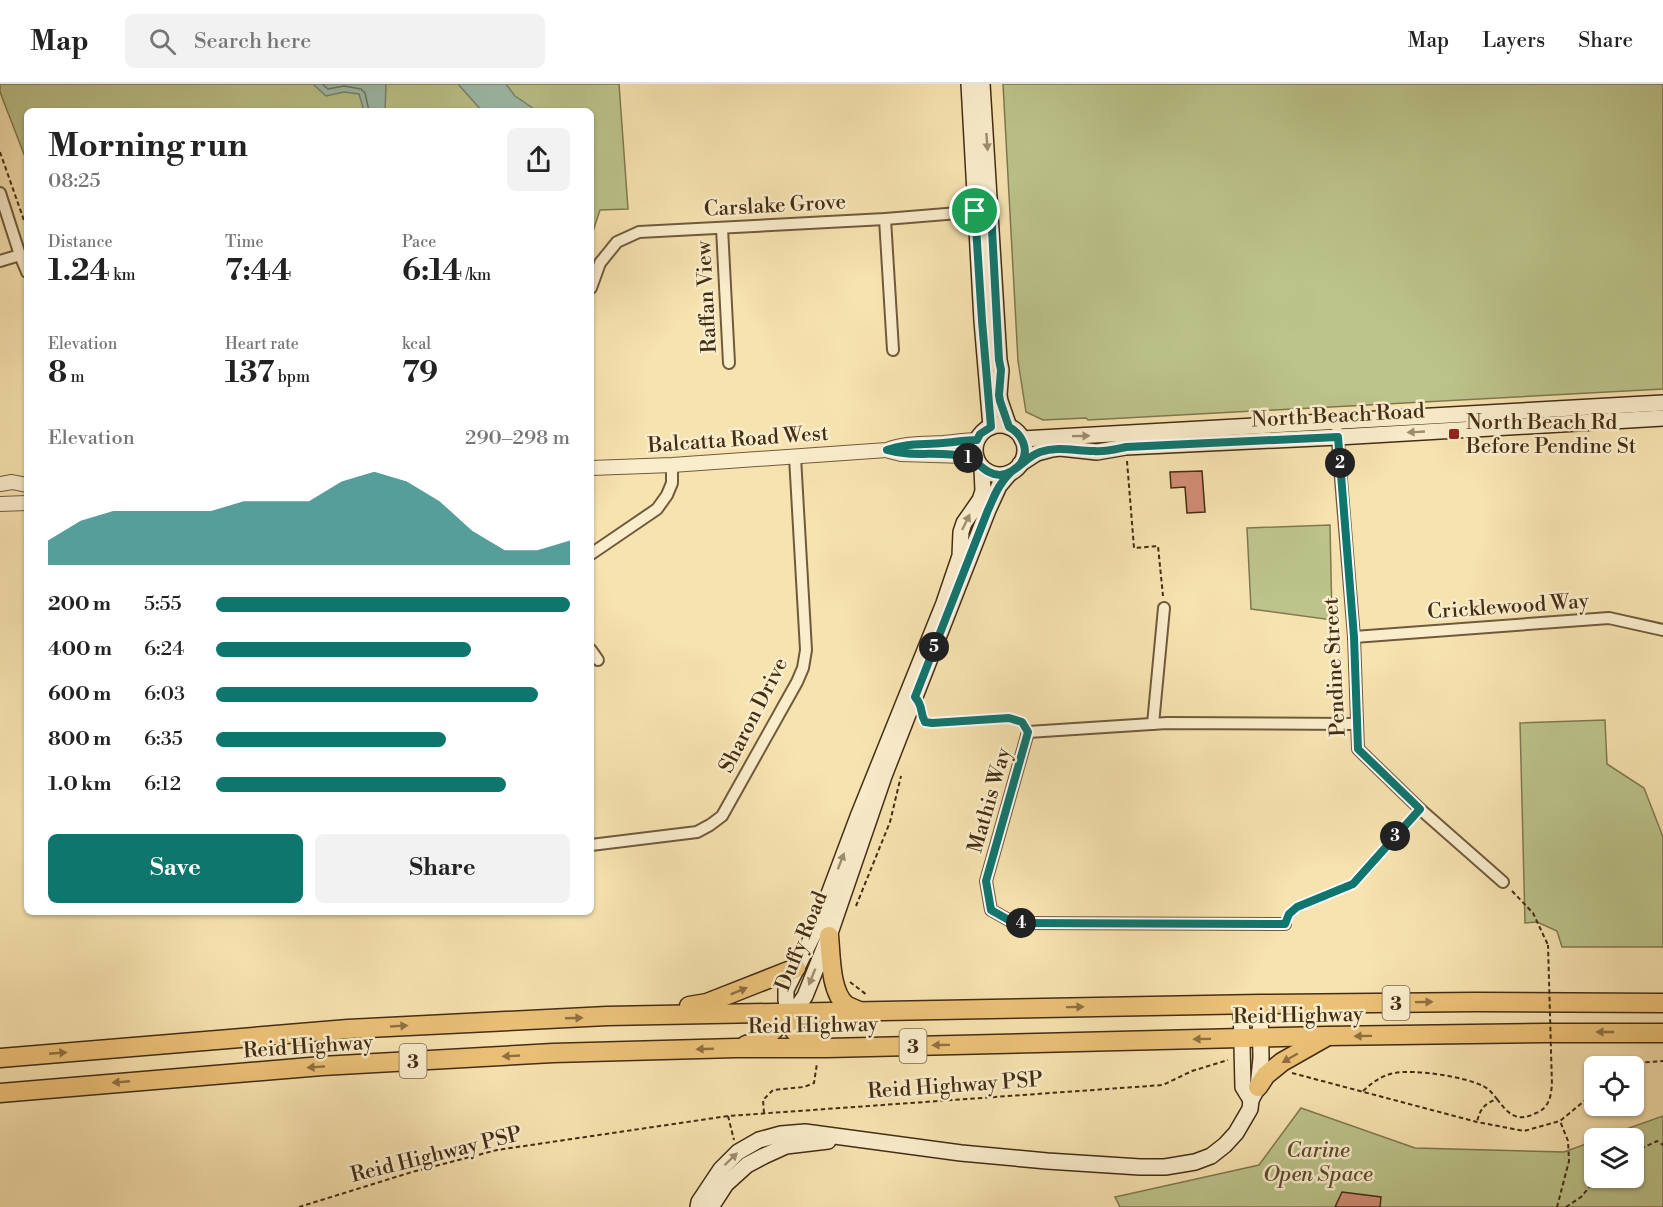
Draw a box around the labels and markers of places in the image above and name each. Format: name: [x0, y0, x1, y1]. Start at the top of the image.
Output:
pin: [949, 185, 1000, 236]
place label: North Beach Rd Before Pendine St: [1465, 410, 1637, 460]
marker: North Beach Rd Before Pendine St: [1447, 427, 1461, 441]
pin: 1: [953, 443, 983, 473]
pin: 2: [1325, 448, 1355, 478]
pin: 5: [919, 632, 949, 662]
pin: 3: [1380, 821, 1410, 851]
pin: 4: [1006, 908, 1036, 938]

